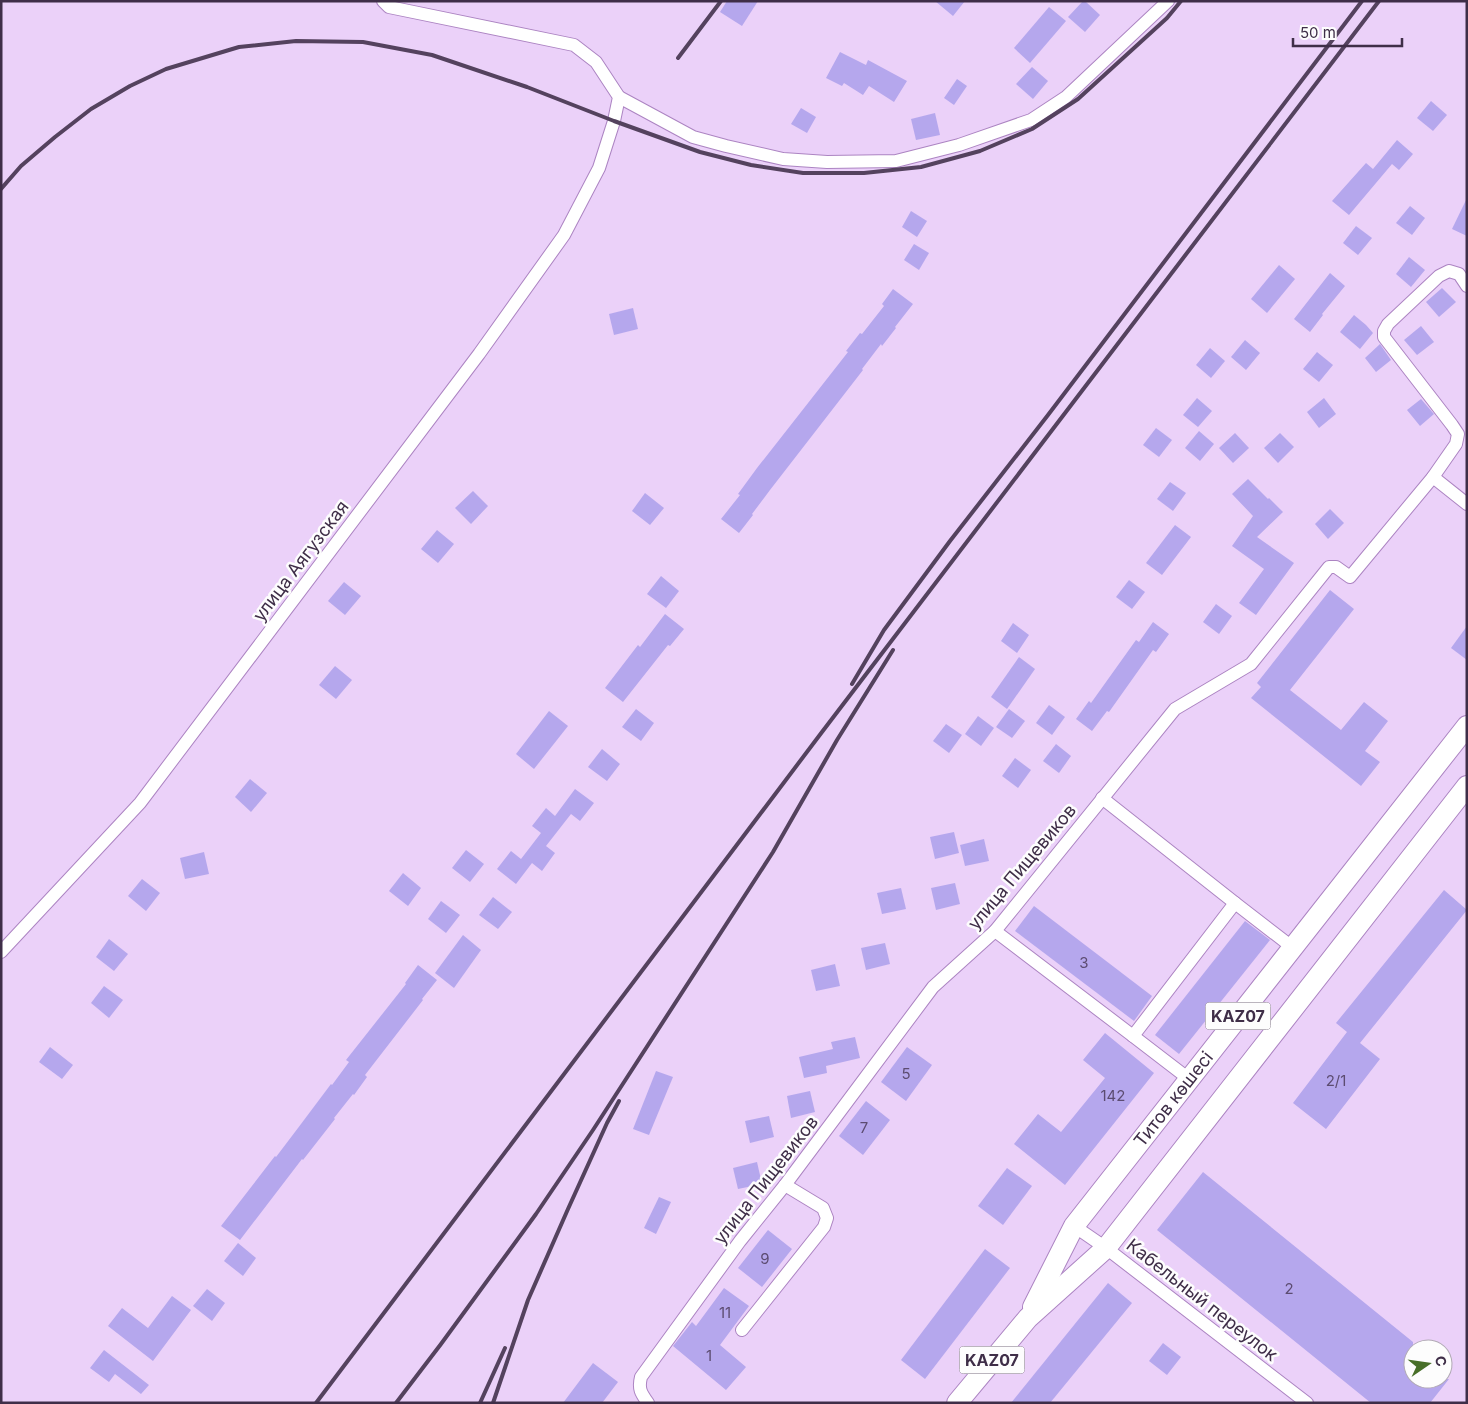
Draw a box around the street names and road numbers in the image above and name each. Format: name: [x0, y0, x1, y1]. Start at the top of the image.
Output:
street label: улица Аягузская: [248, 496, 353, 625]
street label: улица Пищевиков: [963, 800, 1080, 933]
road number: KAZ07: [1206, 1002, 1270, 1030]
street label: Титов көшесі: [1129, 1047, 1217, 1151]
street label: улица Пищевиков: [709, 1111, 822, 1248]
street label: Кабельный переулок: [1123, 1234, 1282, 1365]
road number: KAZ07: [960, 1346, 1024, 1374]

